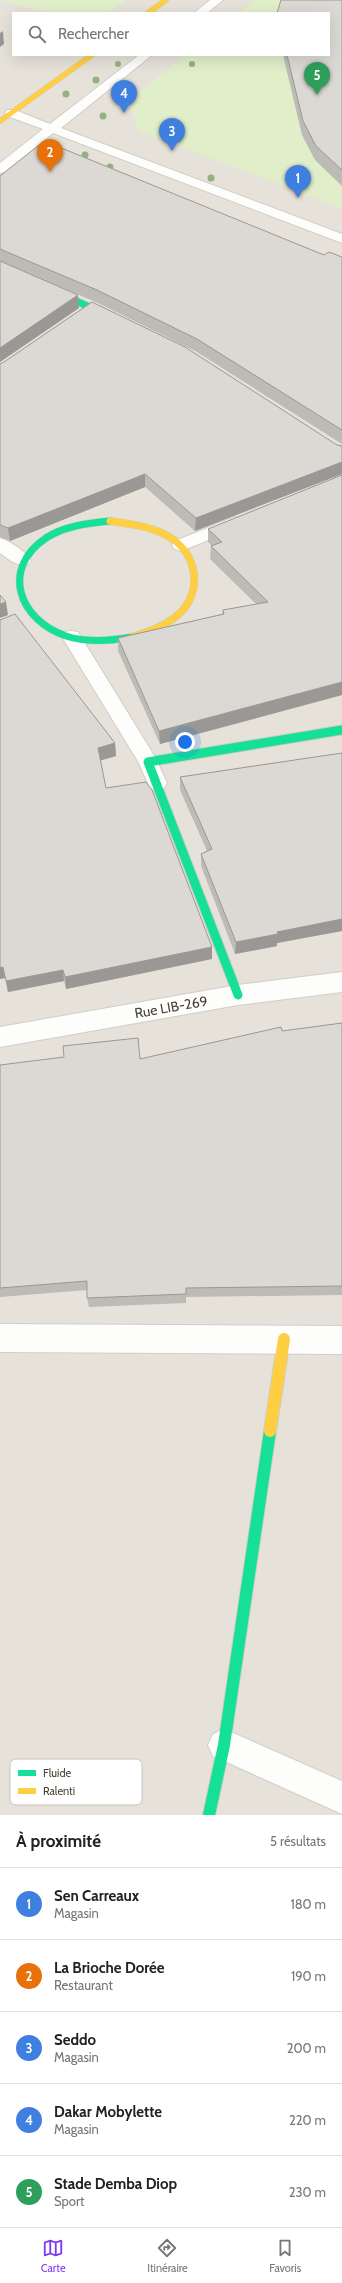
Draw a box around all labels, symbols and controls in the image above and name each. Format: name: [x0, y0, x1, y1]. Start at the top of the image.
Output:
search box: [12, 12, 330, 56]
icon: search: [26, 23, 48, 45]
text: Rechercher: [58, 25, 129, 43]
pin: 5: [304, 62, 330, 95]
pin: 4: [111, 80, 137, 113]
pin: 3: [159, 118, 185, 151]
pin: 2: [37, 139, 63, 172]
pin: 1: [285, 165, 311, 198]
your location: [175, 732, 195, 752]
street label: Rue LIB-269: [133, 992, 209, 1022]
legend: [10, 1759, 142, 1805]
text: Fluide: [43, 1766, 72, 1780]
text: Ralenti: [43, 1784, 75, 1798]
text: À proximité: [16, 1831, 101, 1851]
text: 5 résultats: [270, 1833, 326, 1849]
text: Sen Carreaux: [54, 1887, 139, 1905]
text: 1: [27, 1896, 31, 1912]
text: 180 m: [290, 1896, 326, 1912]
text: Magasin: [54, 1905, 99, 1921]
text: La Brioche Dorée: [54, 1959, 164, 1977]
text: 2: [26, 1968, 32, 1984]
text: 190 m: [291, 1968, 326, 1984]
text: Restaurant: [54, 1977, 113, 1993]
text: Seddo: [54, 2031, 96, 2049]
text: 3: [25, 2040, 33, 2056]
text: 200 m: [287, 2040, 326, 2056]
text: Magasin: [54, 2049, 99, 2065]
text: Dakar Mobylette: [54, 2103, 162, 2121]
text: 4: [25, 2112, 33, 2128]
text: 220 m: [289, 2112, 326, 2128]
text: Magasin: [54, 2121, 99, 2137]
text: Stade Demba Diop: [54, 2175, 177, 2193]
text: 5: [26, 2184, 32, 2200]
text: 230 m: [289, 2184, 326, 2200]
text: Sport: [54, 2193, 84, 2209]
tab: Carte: [41, 2237, 66, 2275]
tab: Itinéraire: [147, 2237, 188, 2275]
tab: Favoris: [269, 2237, 301, 2275]

